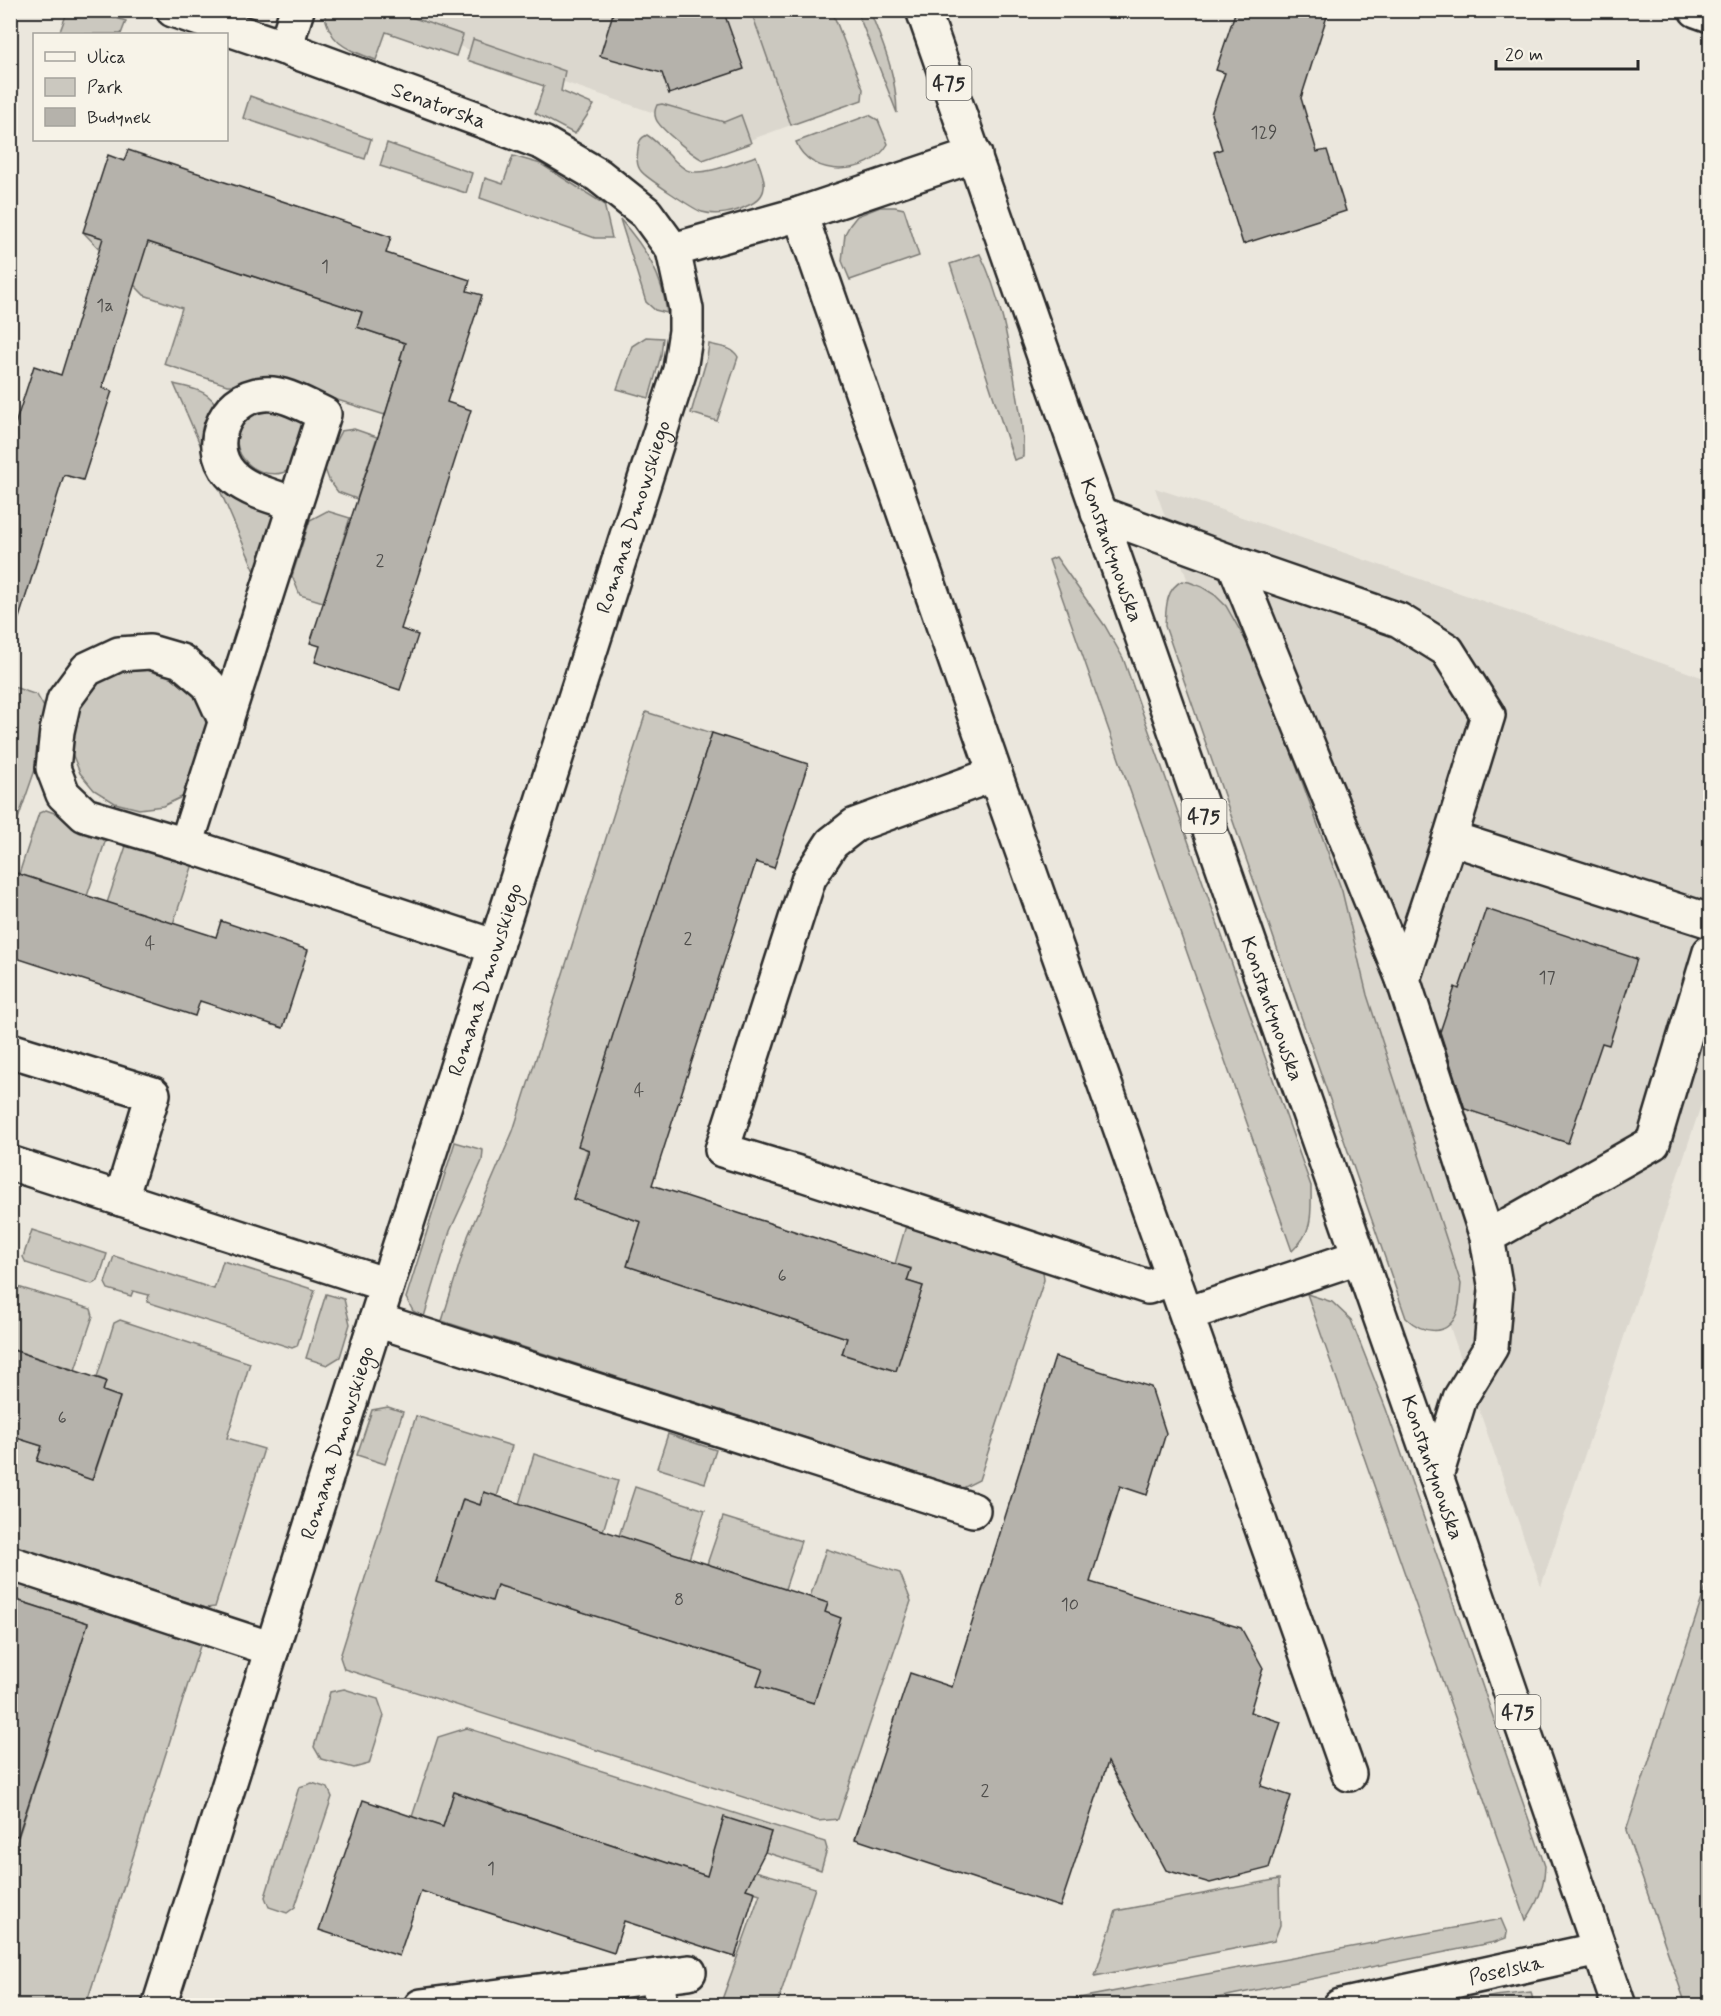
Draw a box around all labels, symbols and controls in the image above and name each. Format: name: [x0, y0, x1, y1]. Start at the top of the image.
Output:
legend: [33, 33, 228, 141]
scale bar: [1496, 33, 1638, 71]
text: 20 m: [1505, 43, 1543, 67]
text: Ulica: [87, 46, 126, 70]
road number: 475: [926, 66, 972, 100]
text: Park: [87, 76, 123, 100]
street label: Senatorska: [387, 76, 490, 136]
text: Budynek: [87, 106, 151, 130]
house number: 129: [1250, 121, 1278, 145]
house number: 1: [321, 255, 329, 279]
house number: 1a: [96, 294, 114, 318]
street label: Romana Dmowskiego: [590, 417, 678, 617]
street label: Konstantynowska: [1073, 474, 1149, 626]
house number: 2: [376, 549, 385, 573]
road number: 475: [1182, 799, 1226, 833]
street label: Romana Dmowskiego: [442, 880, 530, 1080]
house number: 2: [684, 927, 693, 951]
house number: 4: [145, 932, 155, 956]
street label: Konstantynowska: [1233, 933, 1310, 1085]
house number: 17: [1538, 966, 1556, 990]
house number: 4: [634, 1079, 644, 1103]
house number: 6: [777, 1264, 787, 1288]
street label: Romana Dmowskiego: [294, 1343, 382, 1543]
street label: Konstantynowska: [1394, 1392, 1470, 1544]
house number: 6: [57, 1406, 67, 1430]
house number: 8: [674, 1588, 684, 1612]
house number: 10: [1061, 1593, 1079, 1617]
road number: 475: [1496, 1695, 1540, 1729]
house number: 2: [981, 1779, 990, 1803]
house number: 1: [487, 1857, 495, 1881]
street label: Poselska: [1466, 1949, 1547, 1992]

